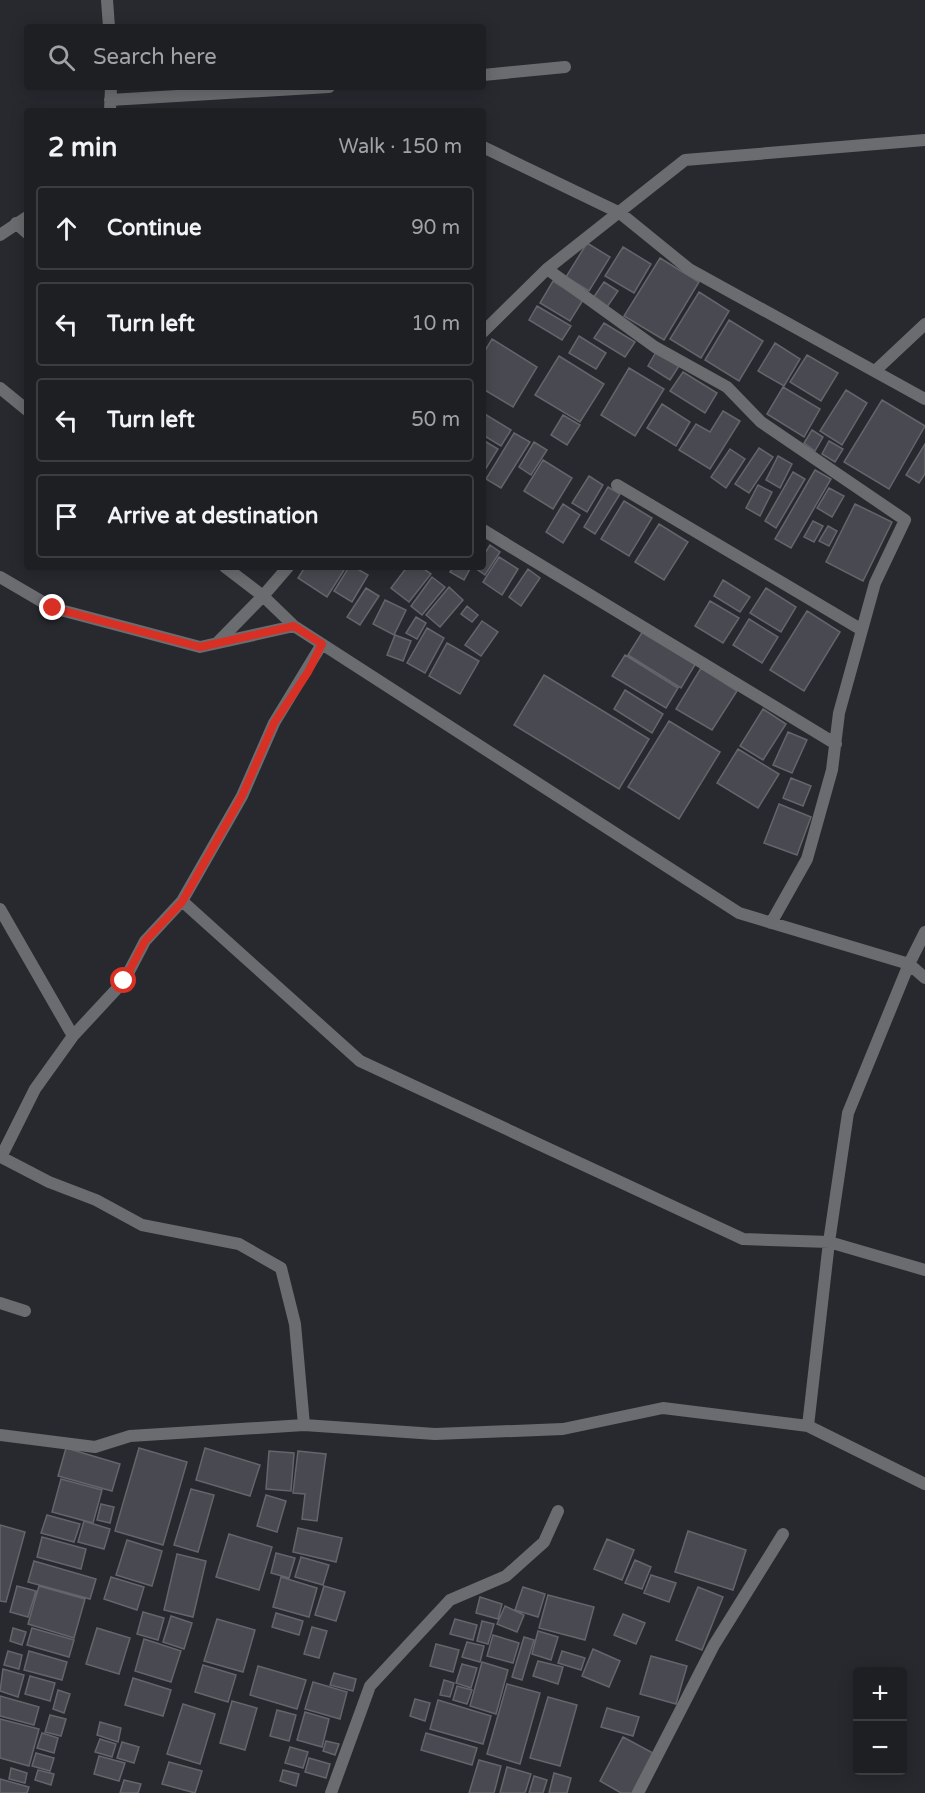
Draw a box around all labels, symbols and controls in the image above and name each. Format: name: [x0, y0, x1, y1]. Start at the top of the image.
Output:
search box: [24, 24, 486, 90]
icon: search: [45, 41, 78, 74]
text: Search here: [93, 44, 217, 70]
text: 2 min: [48, 132, 117, 163]
text: Walk · 150 m: [339, 135, 462, 159]
icon: ahead: [50, 212, 83, 245]
text: Continue: [107, 215, 202, 241]
text: 90 m: [411, 216, 460, 240]
icon: left: [50, 308, 83, 341]
text: Turn left: [107, 311, 195, 337]
text: 10 m: [411, 312, 460, 336]
icon: left: [50, 404, 83, 437]
text: Turn left: [107, 407, 195, 433]
text: 50 m: [411, 408, 460, 432]
icon: arrive: [50, 500, 83, 533]
text: Arrive at destination: [107, 503, 318, 529]
route end: [39, 594, 65, 620]
route start: [110, 967, 136, 993]
map controls: [853, 1667, 907, 1775]
button: +: [853, 1667, 907, 1721]
button: −: [853, 1721, 907, 1775]

